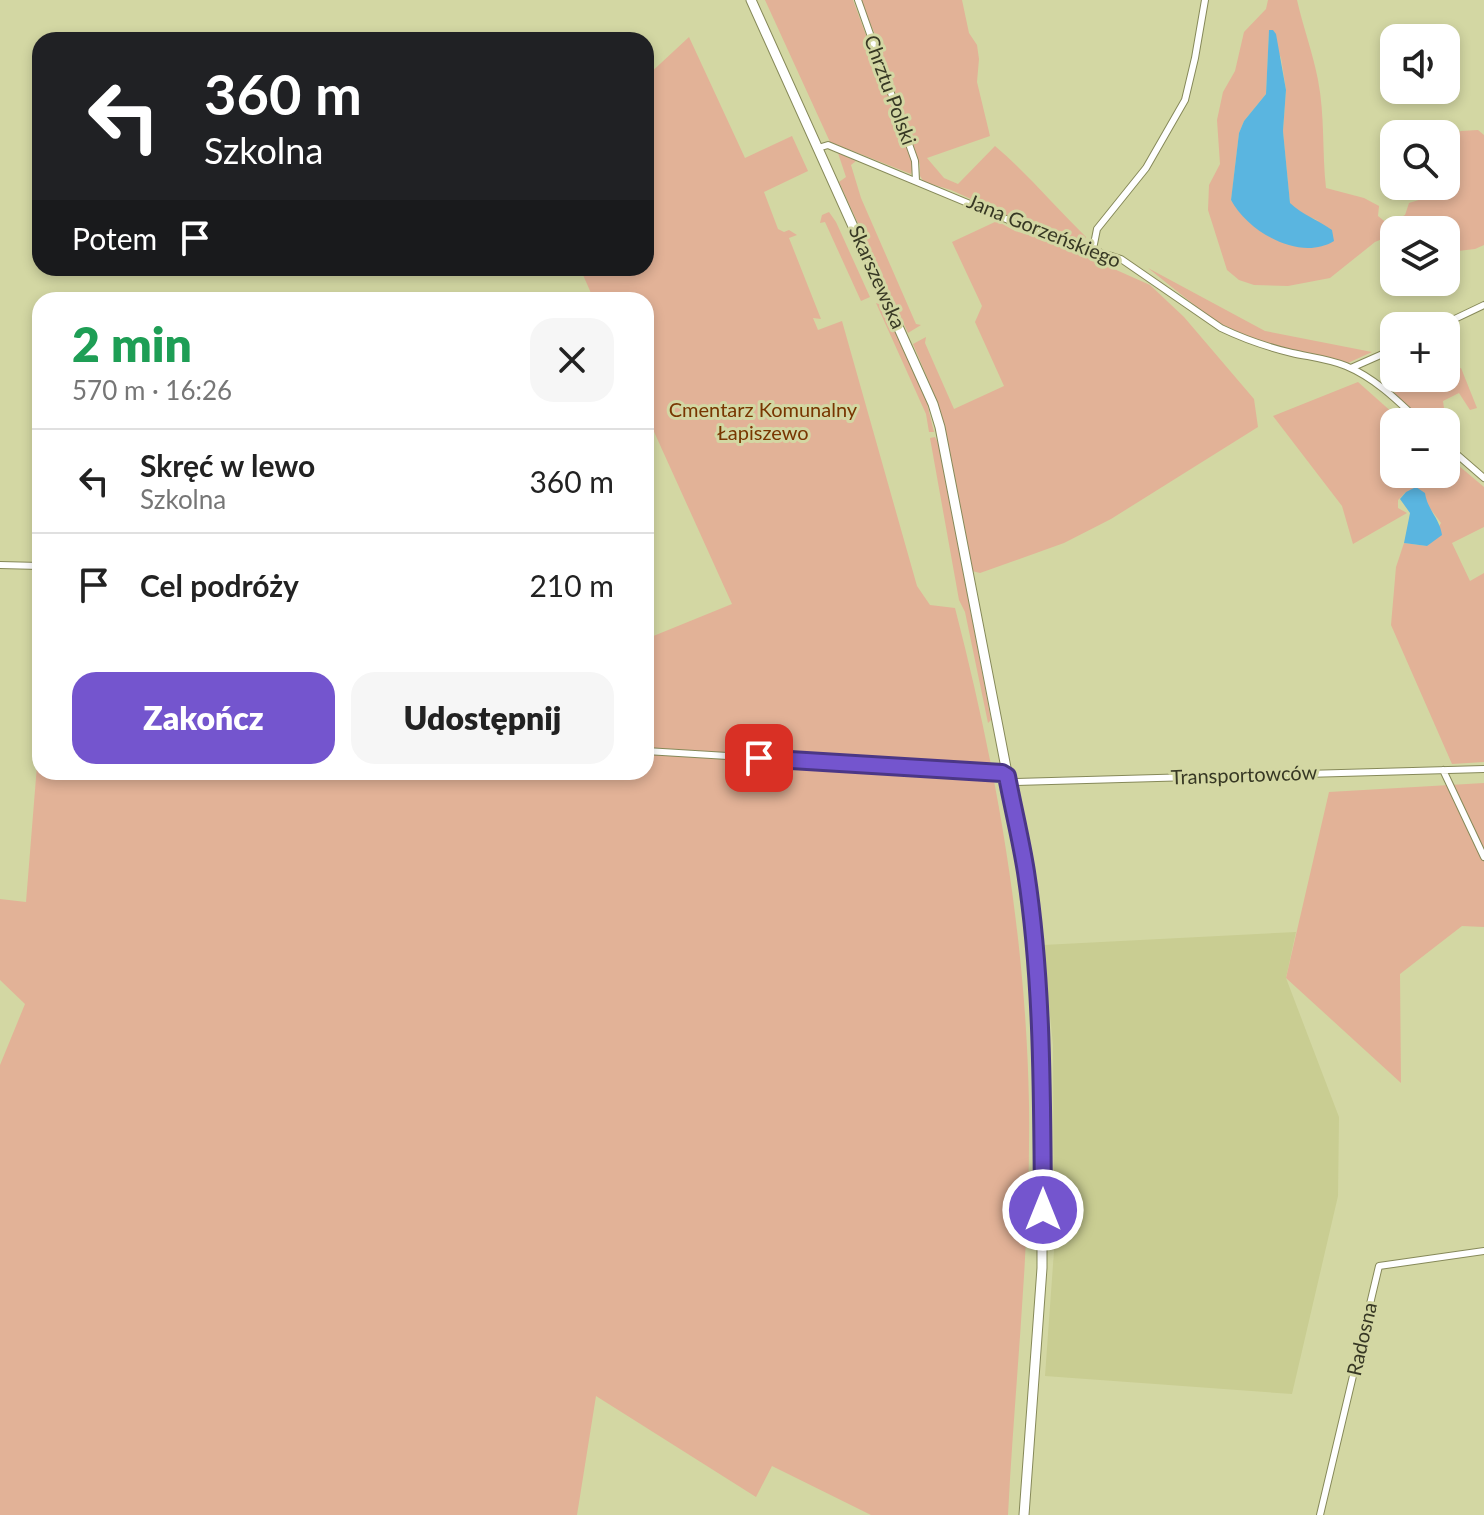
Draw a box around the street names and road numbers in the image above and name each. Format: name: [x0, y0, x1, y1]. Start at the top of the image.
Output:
street label: Chrztu Polski: [860, 31, 922, 148]
street label: Jana Gorzeńskiego: [964, 188, 1125, 272]
street label: Skarszewska: [845, 221, 911, 332]
street label: Transportowców: [1170, 759, 1318, 789]
street label: Radosna: [1341, 1300, 1381, 1378]

